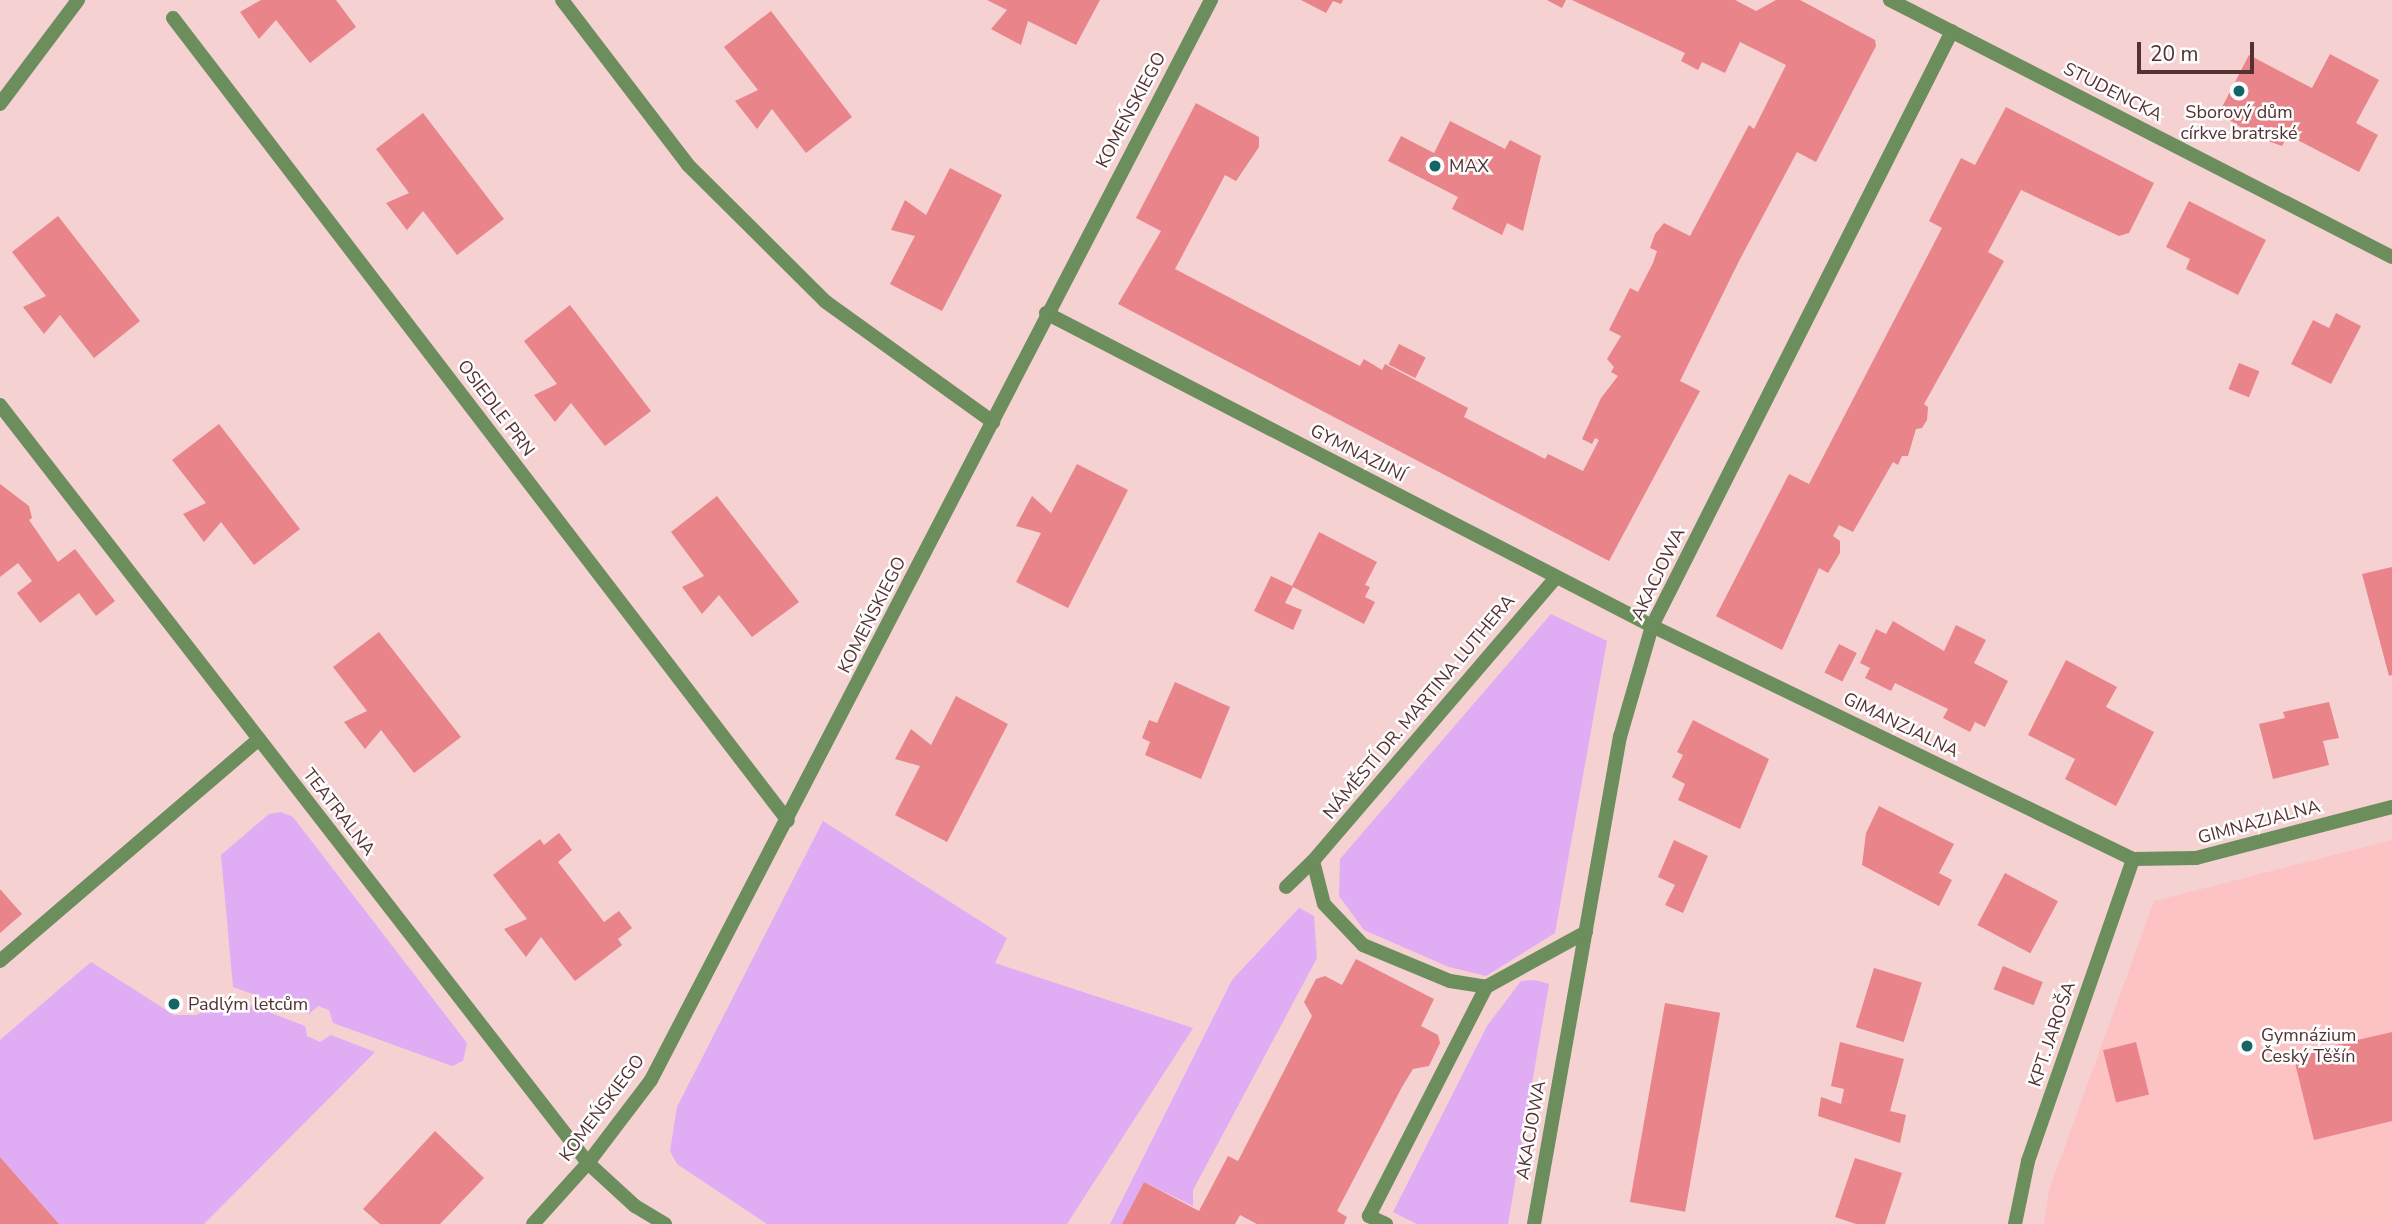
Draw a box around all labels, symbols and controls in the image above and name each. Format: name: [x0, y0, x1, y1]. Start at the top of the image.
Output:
scale bar: [2140, 28, 2257, 72]
text: 20 m: [2150, 40, 2199, 68]
street label: KOMEŃSKIEGO: [1091, 48, 1171, 172]
street label: STUDENCKA: [2060, 58, 2166, 126]
marker: Sborový dům církve bratrské: [2231, 83, 2247, 99]
place label: Sborový dům církve bratrské: [2180, 102, 2298, 144]
place label: MAX: [1449, 155, 1489, 177]
marker: MAX: [1427, 158, 1443, 174]
street label: OSIEDLE PRN: [453, 356, 539, 460]
street label: GYMNAZIJNÍ: [1307, 420, 1409, 486]
street label: AKACJOWA: [1626, 524, 1690, 624]
street label: KOMEŃSKIEGO: [833, 553, 911, 677]
street label: NÁMĚSTÍ DR. MARTINA LUTHERA: [1319, 590, 1519, 824]
street label: GIMANZJALNA: [1840, 688, 1962, 762]
street label: TEATRALNA: [298, 764, 380, 860]
street label: GIMNAZJALNA: [2196, 795, 2322, 849]
street label: KPT. JAROŠA: [2024, 979, 2080, 1089]
place label: Padlým letcům: [188, 993, 308, 1015]
marker: Padlým letcům: [166, 996, 182, 1012]
place label: Gymnázium Český Těšín: [2261, 1025, 2357, 1068]
marker: Gymnázium Český Těšín: [2239, 1038, 2255, 1054]
street label: KOMEŃSKIEGO: [555, 1050, 649, 1166]
street label: AKACJOWA: [1512, 1079, 1550, 1181]

